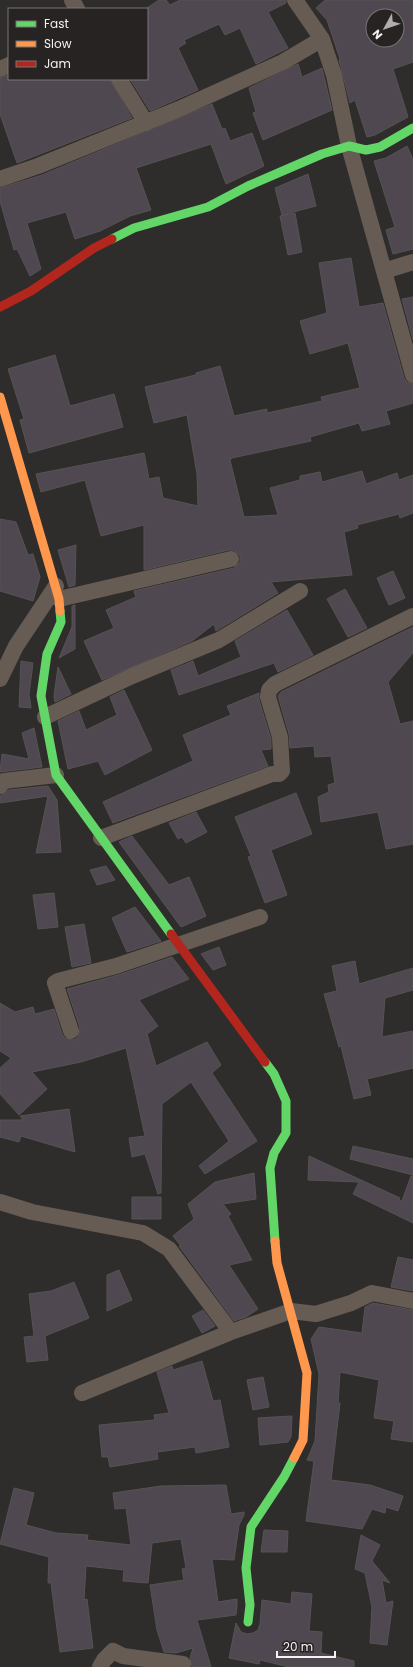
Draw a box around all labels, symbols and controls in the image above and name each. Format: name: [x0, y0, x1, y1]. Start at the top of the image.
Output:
legend: [8, 8, 148, 80]
north arrow: [365, 8, 405, 48]
text: Fast: [44, 15, 69, 32]
text: N: [369, 26, 386, 43]
text: Slow: [44, 35, 72, 52]
text: Jam: [44, 55, 71, 72]
scale bar: [277, 1633, 335, 1659]
text: 20 m: [283, 1638, 313, 1655]

